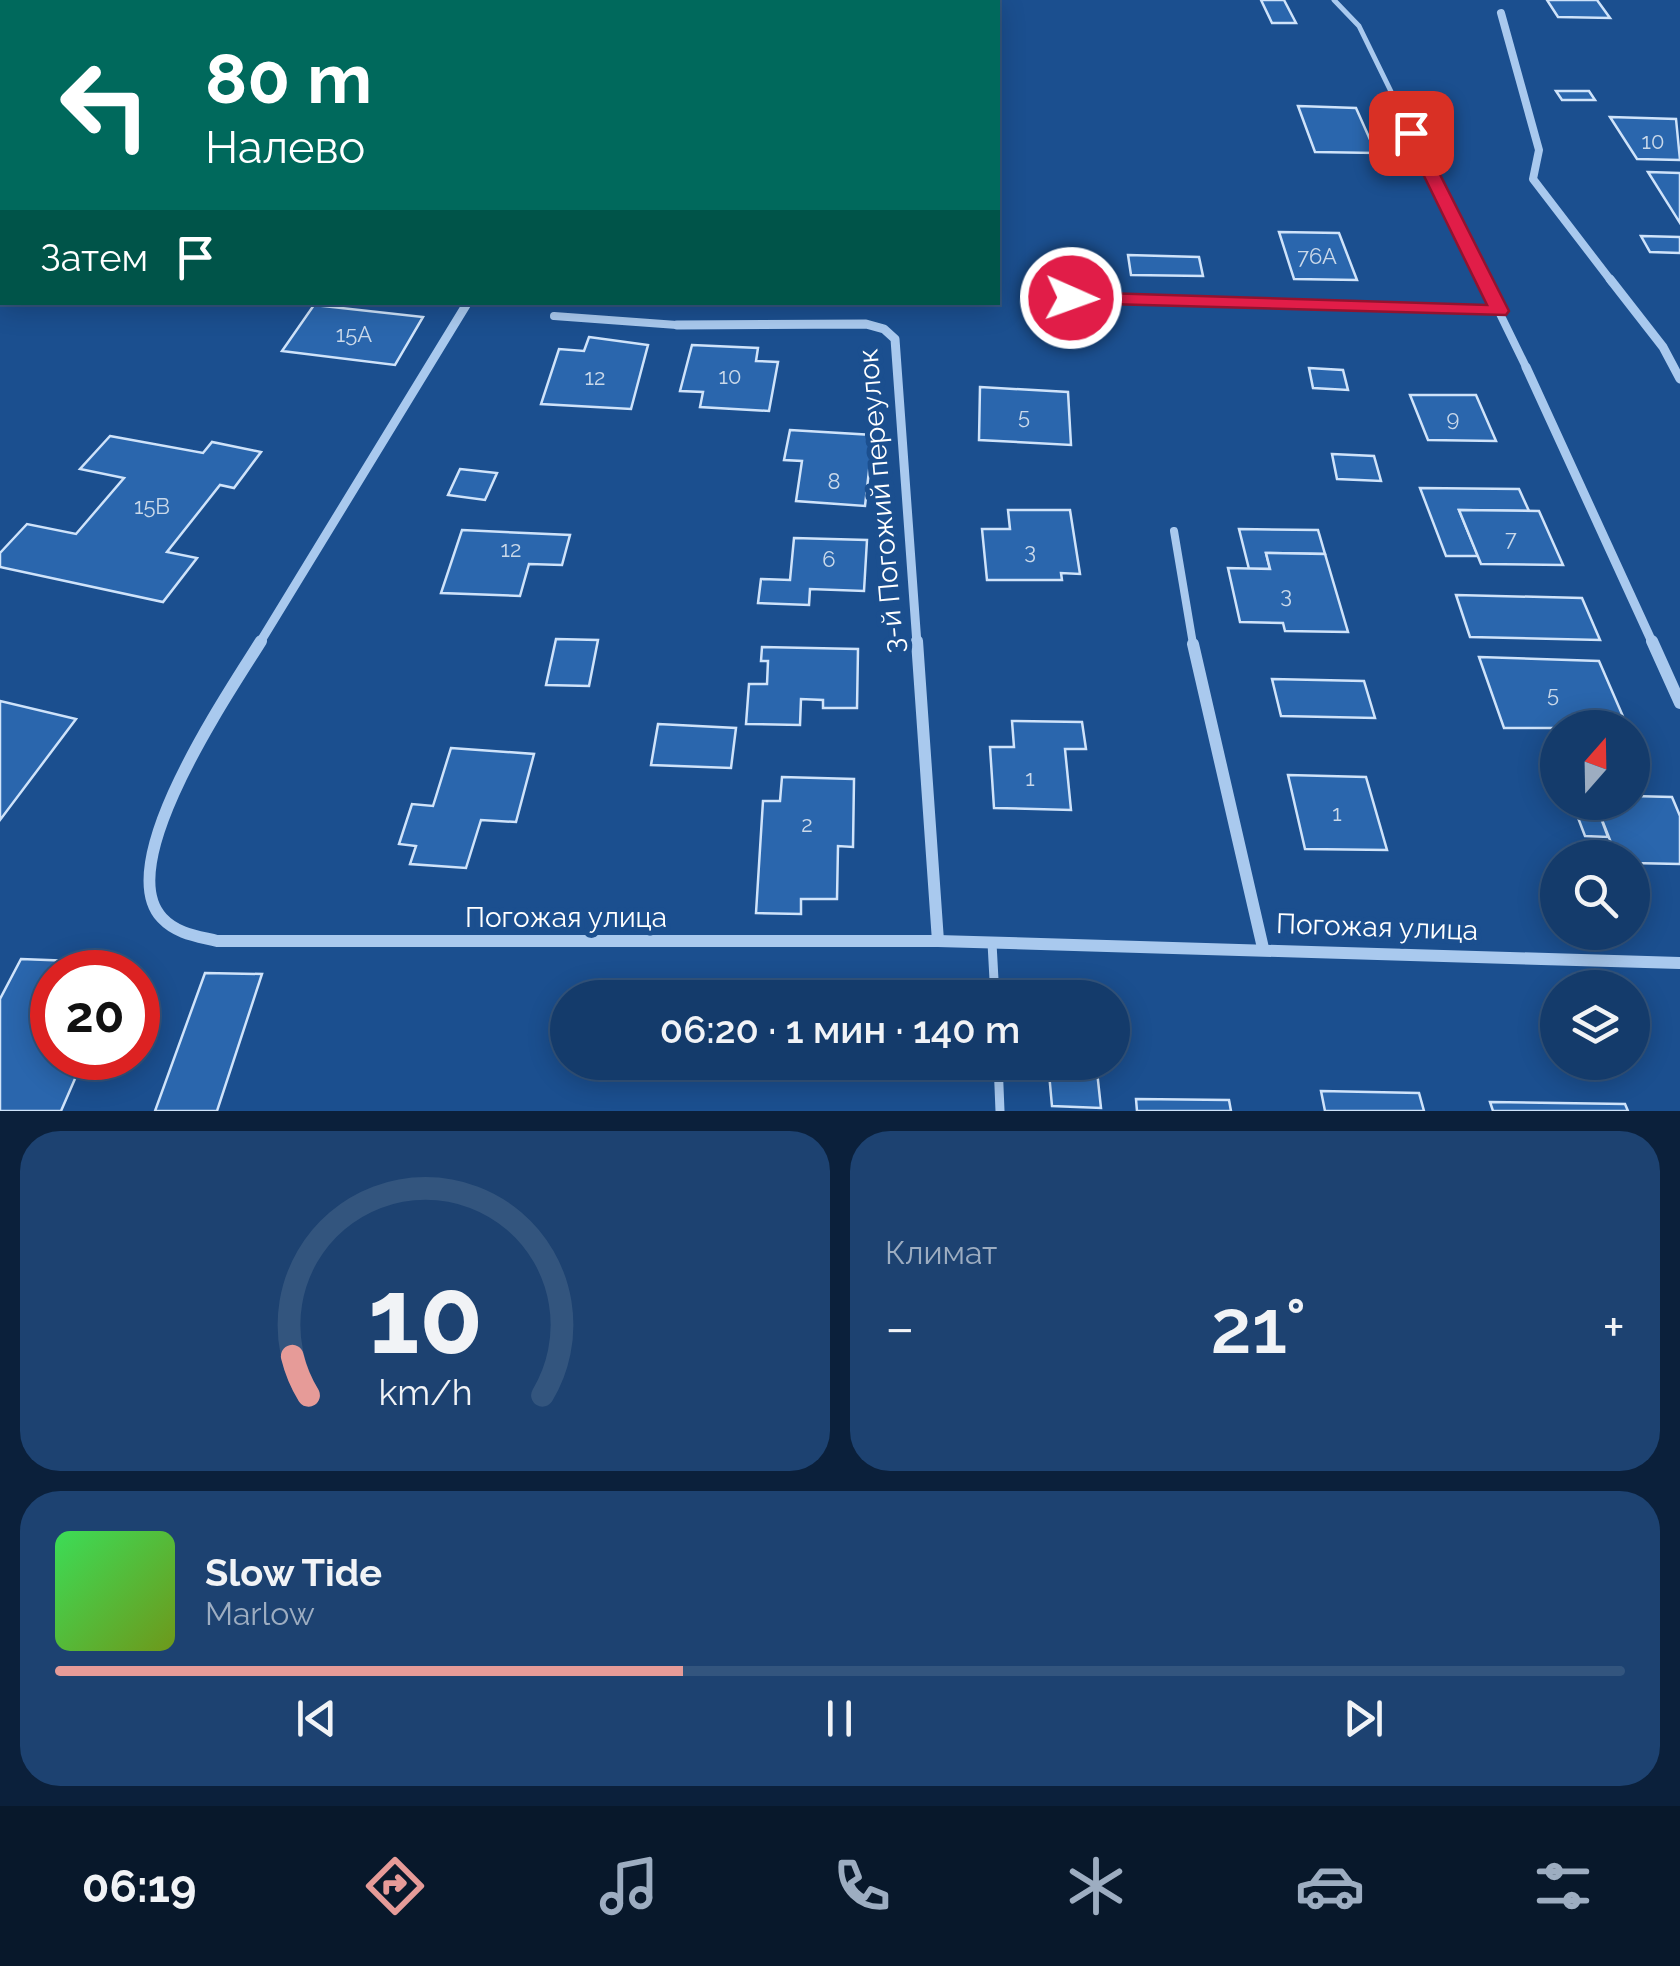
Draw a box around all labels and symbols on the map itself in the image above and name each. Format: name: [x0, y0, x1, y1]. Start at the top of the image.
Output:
pin: [1369, 91, 1454, 176]
house number: 10: [1642, 128, 1664, 154]
house number: 76А: [1297, 243, 1337, 269]
position arrow: [1019, 246, 1123, 350]
house number: 15А: [336, 321, 372, 347]
street label: 3-й Погожий переулок: [851, 347, 911, 655]
house number: 10: [719, 363, 741, 389]
house number: 12: [585, 364, 605, 390]
house number: 5: [1018, 403, 1030, 429]
house number: 9: [1447, 405, 1459, 431]
house number: 8: [827, 468, 841, 494]
house number: 15В: [134, 493, 170, 519]
house number: 7: [1505, 525, 1517, 551]
house number: 12: [501, 536, 521, 562]
house number: 3: [1024, 538, 1036, 564]
house number: 6: [822, 546, 836, 572]
house number: 3: [1280, 582, 1292, 608]
house number: 5: [1547, 681, 1559, 707]
north arrow: [1540, 710, 1650, 820]
house number: 1: [1025, 765, 1035, 791]
house number: 1: [1332, 800, 1342, 826]
house number: 2: [801, 811, 813, 837]
street label: Погожая улица: [465, 901, 667, 934]
street label: Погожая улица: [1275, 907, 1479, 947]
speed limit sign: 20: [30, 950, 160, 1080]

